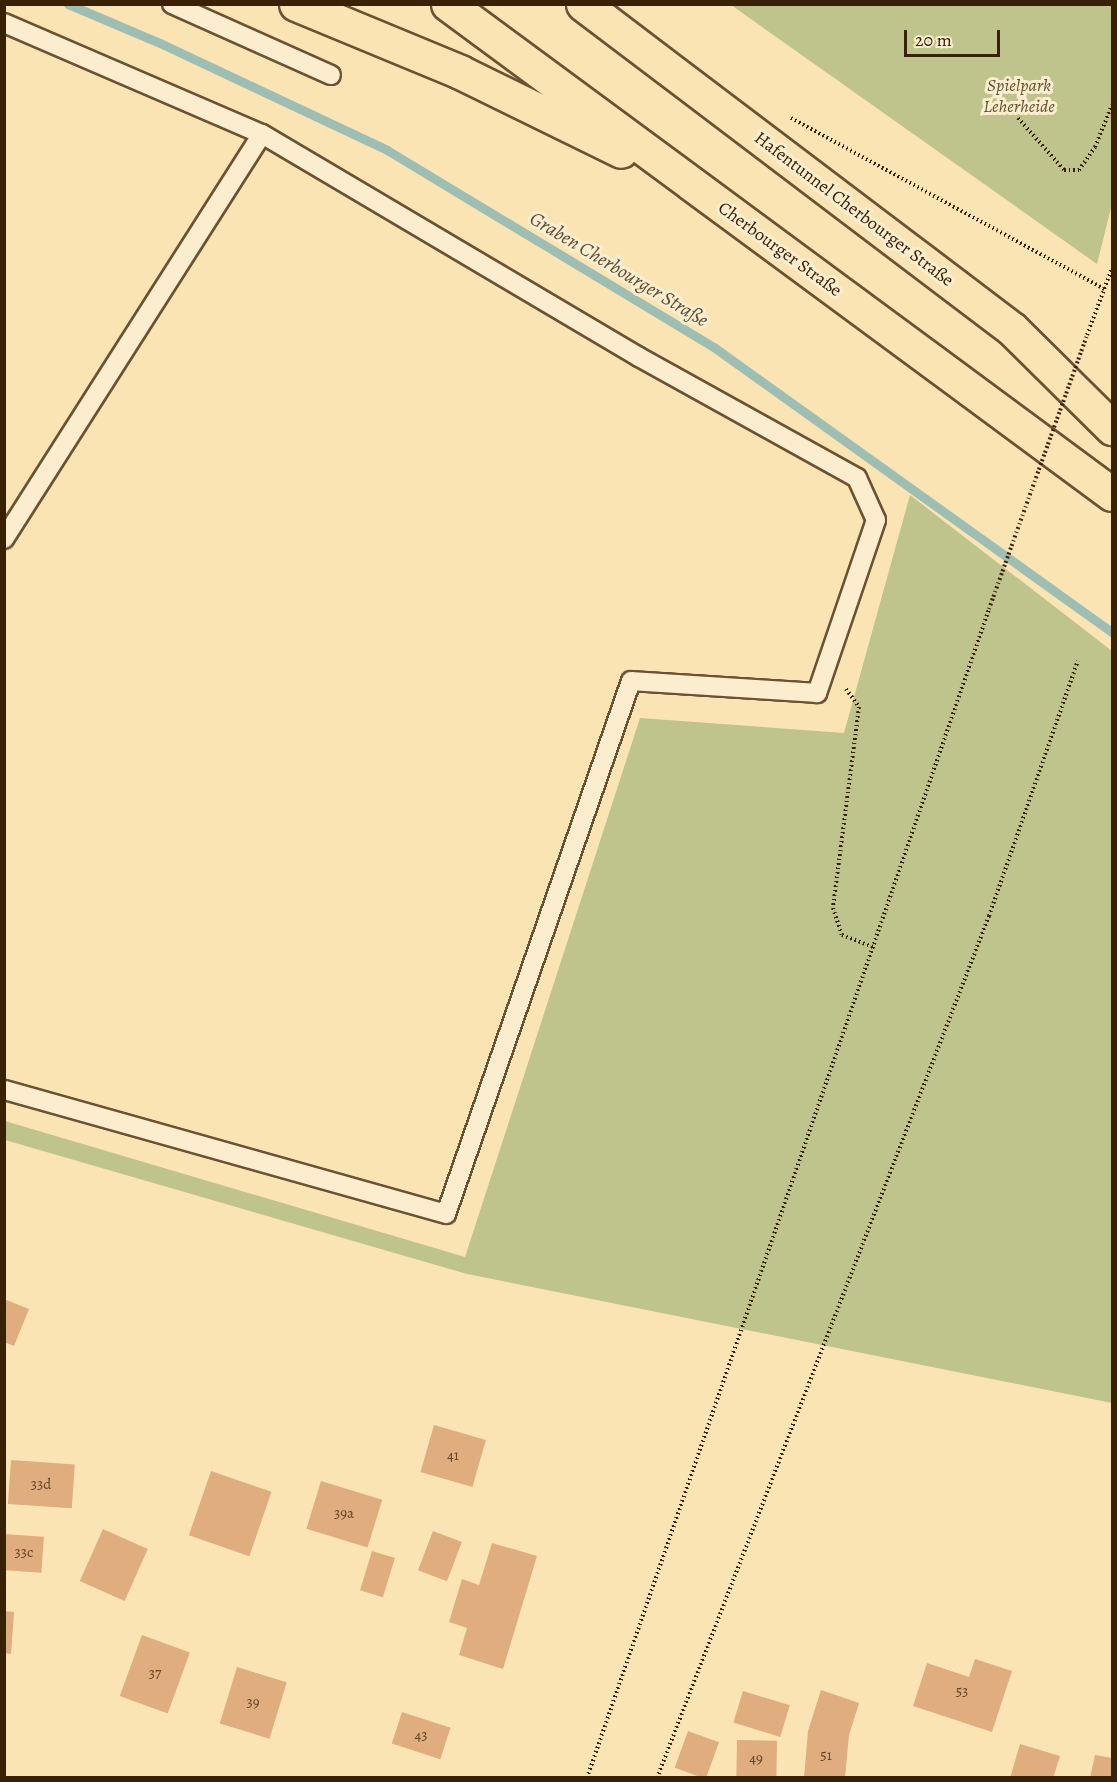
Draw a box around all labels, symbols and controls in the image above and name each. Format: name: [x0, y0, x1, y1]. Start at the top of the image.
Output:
scale bar: [907, 18, 1003, 56]
text: 20 m: [915, 28, 952, 52]
park label: Spielpark Leherheide: [983, 75, 1055, 118]
street label: Hafentunnel Cherbourger Straße: [750, 127, 958, 291]
street label: Cherbourger Straße: [714, 197, 846, 301]
water label: Graben Cherbourger Straße: [525, 206, 713, 332]
house number: 41: [447, 1447, 459, 1465]
house number: 33d: [31, 1476, 51, 1494]
house number: 39a: [334, 1505, 354, 1523]
house number: 33c: [15, 1544, 33, 1562]
house number: 37: [149, 1665, 161, 1683]
house number: 53: [956, 1683, 968, 1701]
house number: 39: [246, 1694, 260, 1712]
house number: 43: [414, 1727, 428, 1745]
house number: 51: [820, 1747, 832, 1765]
house number: 49: [749, 1750, 763, 1768]

